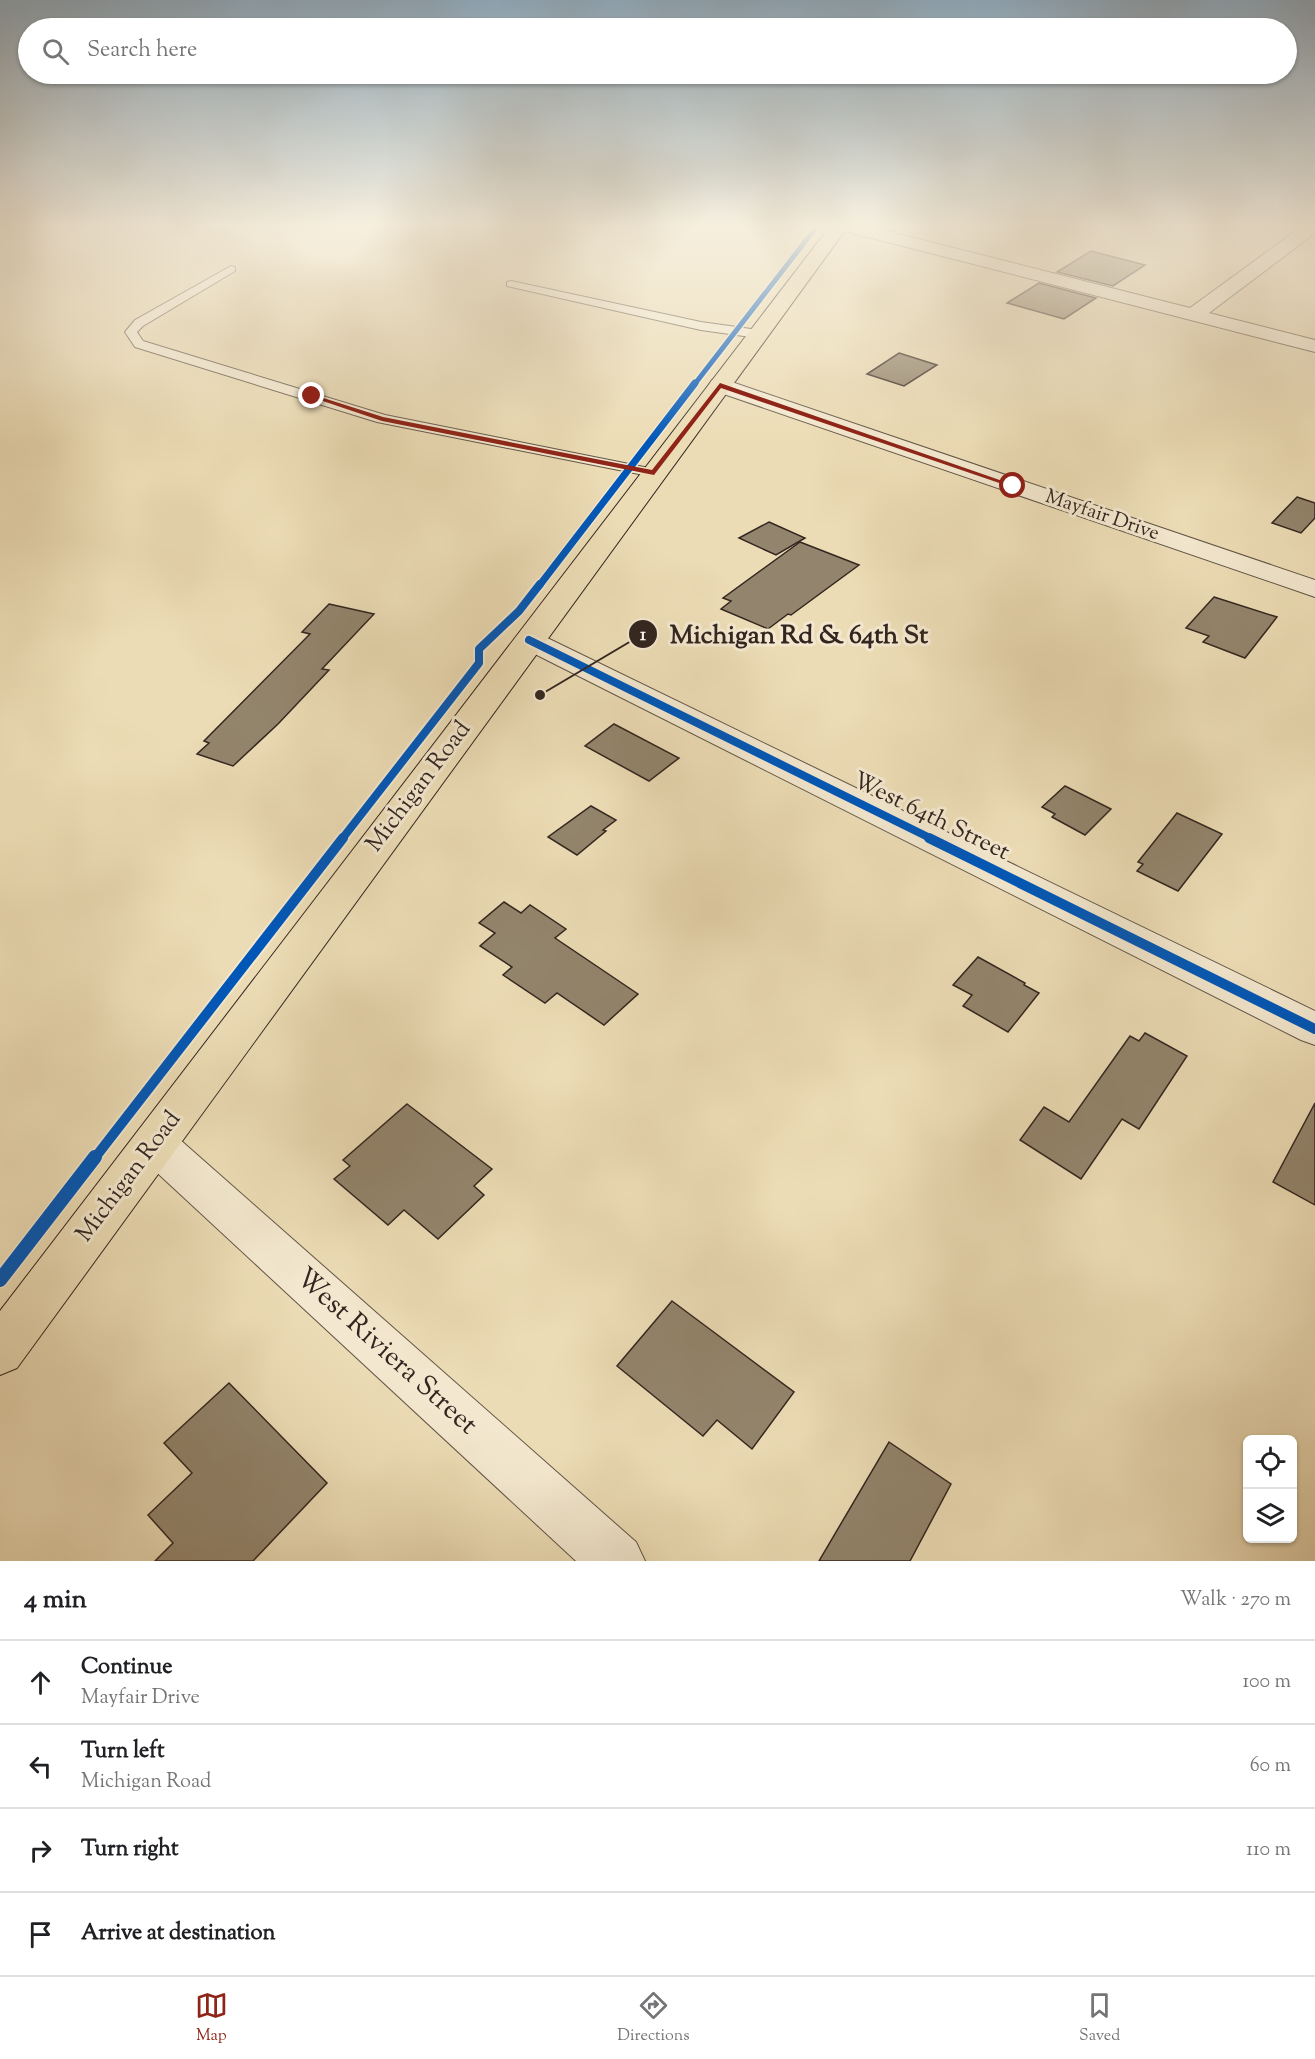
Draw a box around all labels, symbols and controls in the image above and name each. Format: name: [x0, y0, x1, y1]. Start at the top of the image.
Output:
search box: [18, 18, 1297, 84]
icon: search: [39, 35, 72, 68]
text: Search here: [87, 35, 197, 67]
route end: [298, 382, 324, 408]
route start: [999, 472, 1025, 498]
street label: Mayfair Drive: [1041, 483, 1163, 549]
callout: Michigan Rd & 64th St: [628, 612, 941, 656]
text: Michigan Rd & 64th St: [670, 618, 928, 655]
text: 1: [640, 623, 647, 649]
street label: Michigan Road: [358, 714, 480, 860]
street label: West 64th Street: [847, 764, 1015, 870]
street label: Michigan Road: [68, 1104, 190, 1250]
street label: West Riviera Street: [286, 1259, 486, 1445]
map controls: [1243, 1435, 1297, 1543]
button: locate: [1243, 1435, 1297, 1489]
button: layers: [1243, 1489, 1297, 1543]
text: 4 min: [24, 1582, 87, 1619]
text: Walk · 270 m: [1180, 1586, 1291, 1615]
text: Continue: [81, 1652, 172, 1684]
icon: ahead: [24, 1666, 57, 1699]
text: 100 m: [1242, 1668, 1291, 1697]
text: Mayfair Drive: [81, 1684, 200, 1713]
text: Turn left: [81, 1736, 164, 1768]
icon: left: [24, 1750, 57, 1783]
text: 60 m: [1250, 1752, 1291, 1781]
text: Michigan Road: [81, 1768, 211, 1797]
icon: right: [24, 1834, 57, 1867]
text: Turn right: [81, 1834, 178, 1866]
text: 110 m: [1246, 1836, 1291, 1865]
icon: arrive: [24, 1918, 57, 1951]
text: Arrive at destination: [81, 1918, 276, 1950]
tab: Map: [195, 1989, 228, 2048]
tab: Directions: [617, 1989, 690, 2048]
tab: Saved: [1079, 1989, 1120, 2048]

